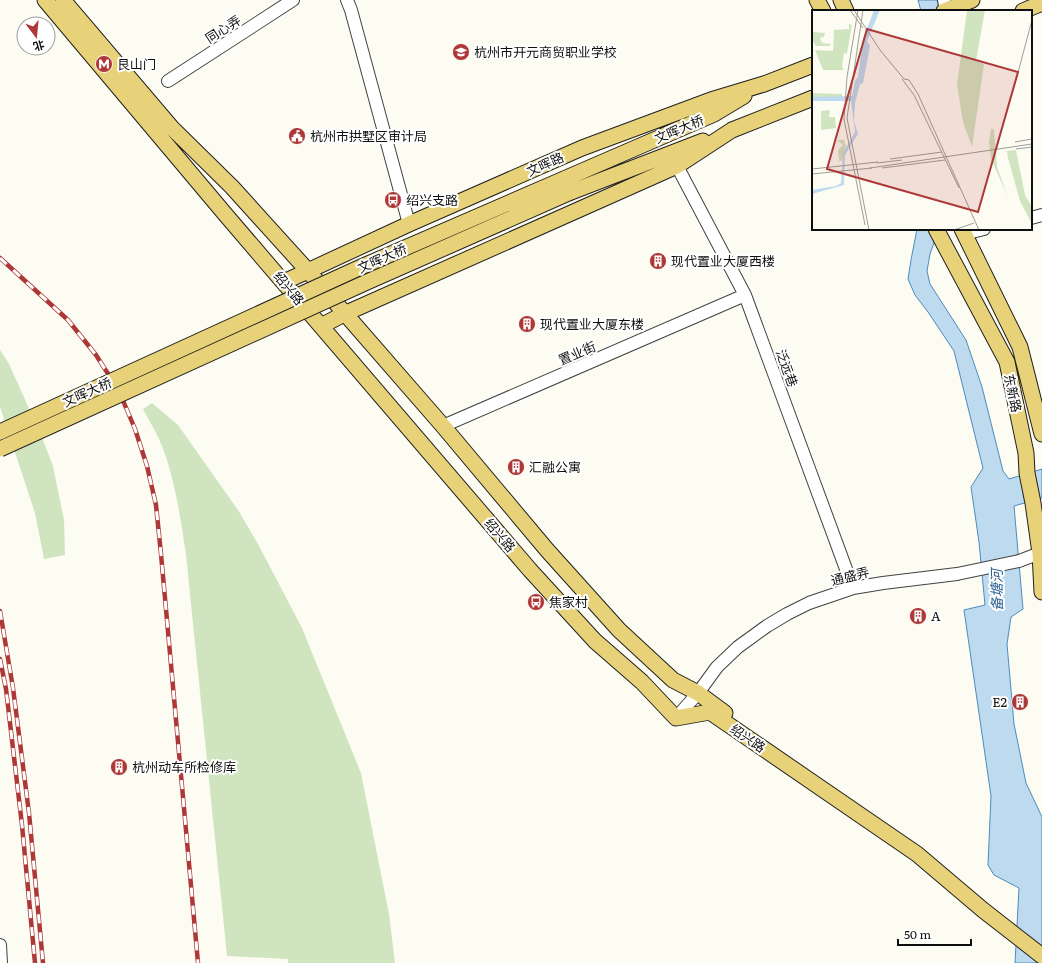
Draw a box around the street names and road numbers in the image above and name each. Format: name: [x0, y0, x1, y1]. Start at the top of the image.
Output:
street label: 同心弄: [201, 10, 244, 47]
street label: 文晖大桥: [651, 110, 706, 147]
street label: 文晖路: [523, 147, 566, 180]
street label: 文晖大桥: [354, 238, 409, 277]
street label: 绍兴路: [270, 267, 309, 309]
street label: 置业街: [555, 336, 598, 369]
street label: 泛远巷: [772, 346, 803, 389]
street label: 文晖大桥: [59, 372, 114, 411]
street label: 东新路: [1000, 372, 1027, 414]
street label: 绍兴路: [480, 514, 520, 556]
street label: 通盛弄: [829, 562, 871, 589]
street label: 绍兴路: [727, 719, 770, 756]

